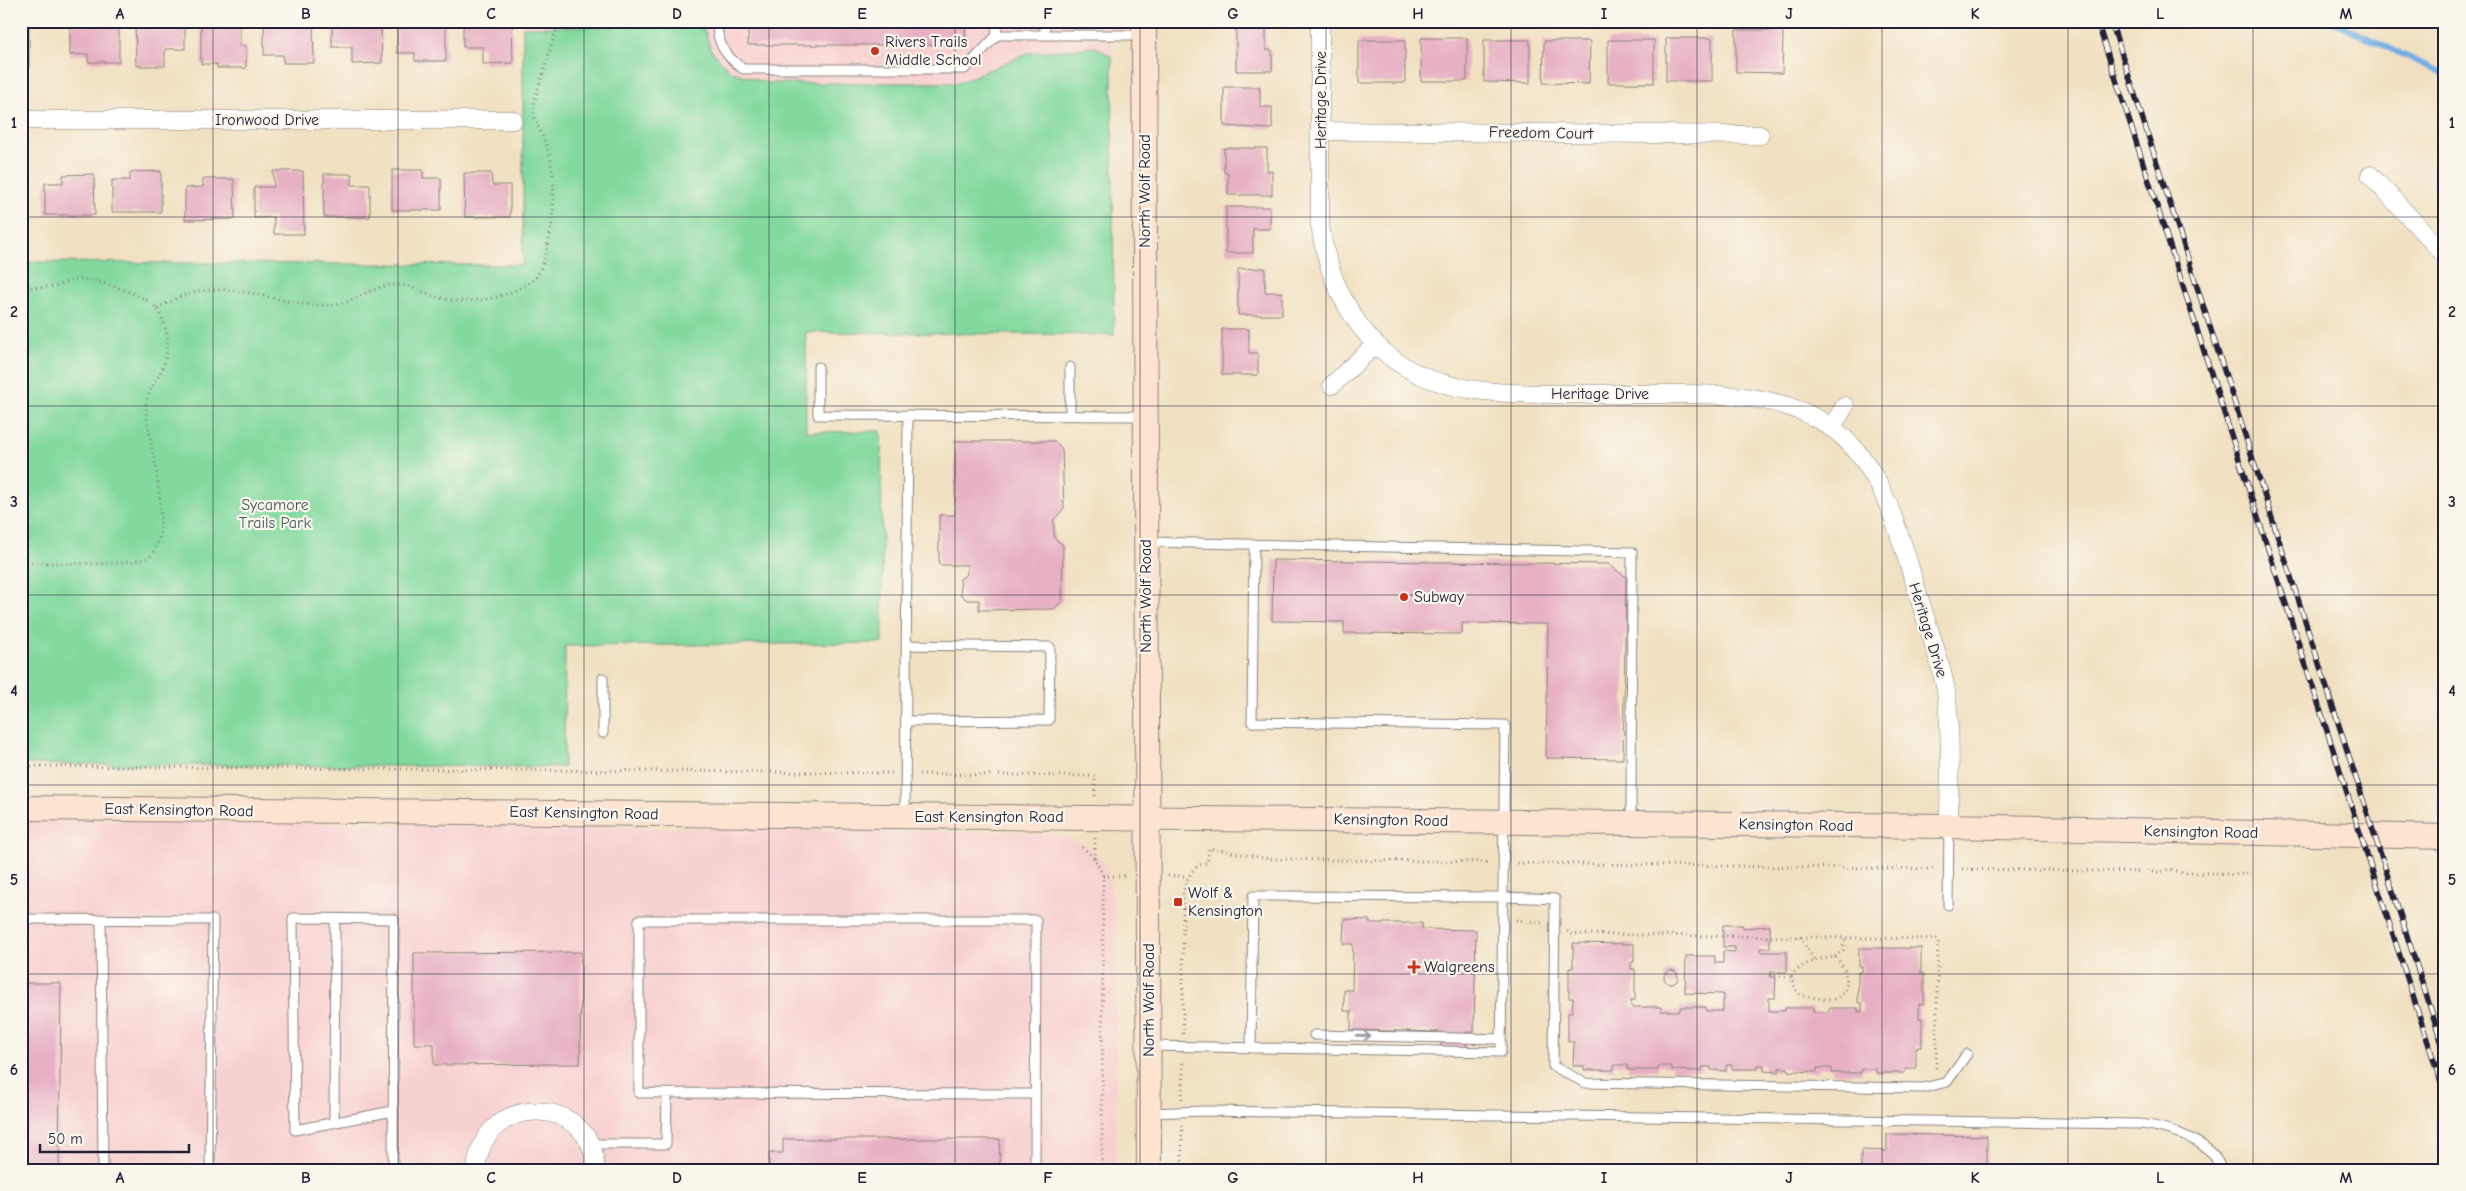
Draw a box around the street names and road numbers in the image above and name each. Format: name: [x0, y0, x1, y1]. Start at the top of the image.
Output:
street label: Heritage Drive: [1312, 51, 1330, 149]
street label: Ironwood Drive: [215, 111, 319, 129]
street label: Freedom Court: [1489, 123, 1594, 143]
street label: North Wolf Road: [1136, 134, 1154, 248]
street label: Heritage Drive: [1551, 385, 1649, 403]
street label: North Wolf Road: [1137, 539, 1155, 653]
street label: Heritage Drive: [1905, 580, 1951, 680]
street label: East Kensington Road: [104, 800, 254, 820]
street label: East Kensington Road: [509, 803, 659, 823]
street label: East Kensington Road: [914, 808, 1064, 826]
street label: Kensington Road: [1333, 810, 1449, 830]
street label: Kensington Road: [1738, 815, 1854, 835]
street label: Kensington Road: [2143, 822, 2259, 842]
street label: North Wolf Road: [1140, 943, 1158, 1057]

